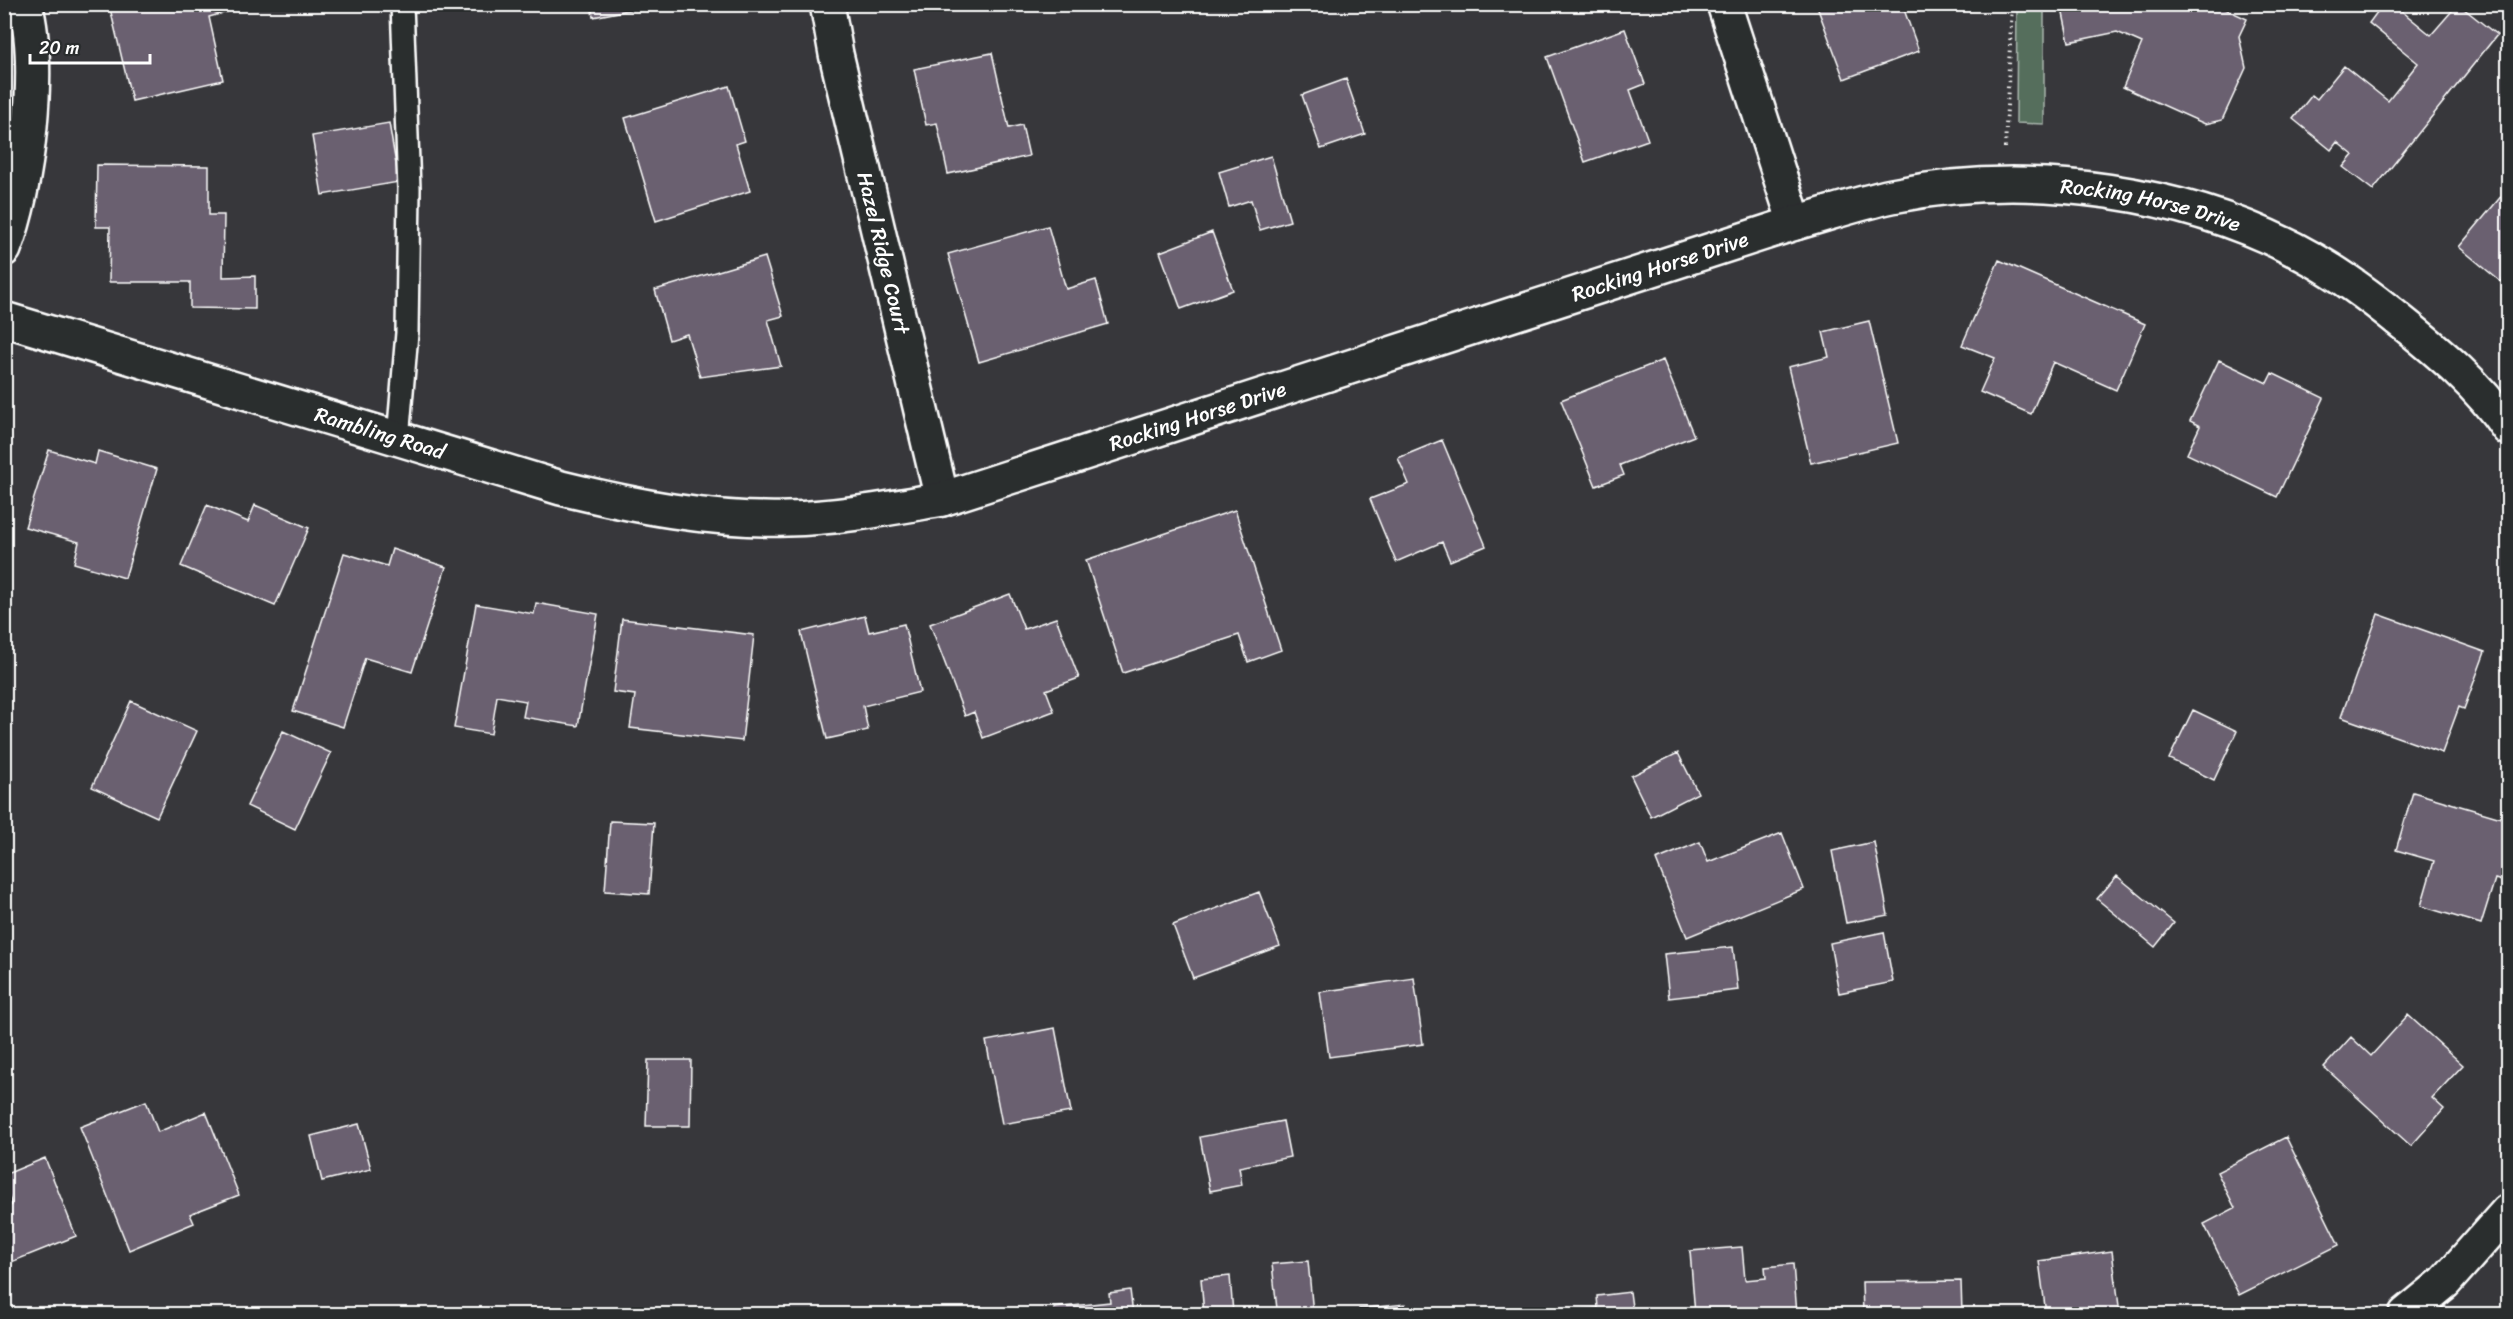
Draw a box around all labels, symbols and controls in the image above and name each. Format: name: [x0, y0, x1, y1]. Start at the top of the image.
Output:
scale bar: [30, 27, 150, 65]
text: 20 m: [39, 32, 79, 64]
street label: Rocking Horse Drive: [2059, 167, 2246, 243]
street label: Hazel Ridge Court: [846, 168, 921, 339]
street label: Rocking Horse Drive: [1567, 220, 1753, 313]
street label: Rocking Horse Drive: [1104, 370, 1291, 463]
street label: Rambling Road: [310, 395, 452, 471]

